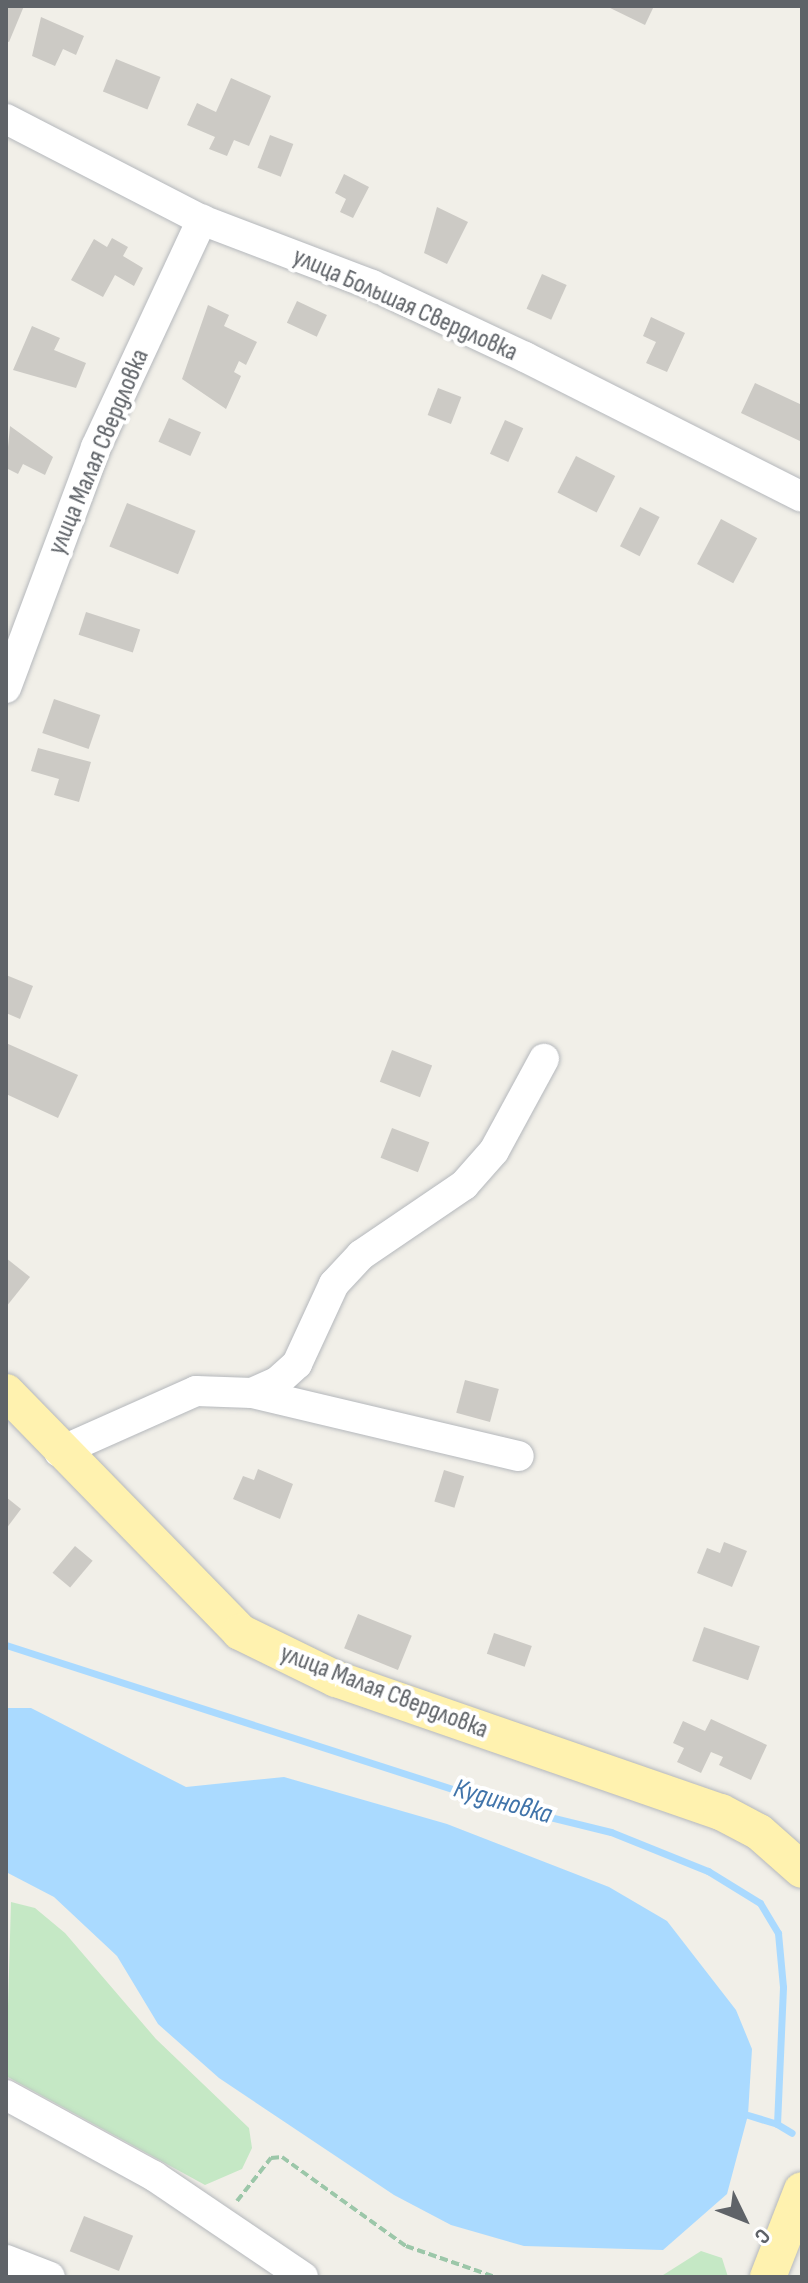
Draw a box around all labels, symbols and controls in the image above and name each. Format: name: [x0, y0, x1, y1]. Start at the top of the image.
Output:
street label: улица Большая Свердловка: [288, 241, 522, 369]
street label: улица Малая Свердловка: [42, 345, 156, 559]
street label: улица Малая Свердловка: [276, 1638, 492, 1746]
water label: Кудиновка: [450, 1772, 556, 1832]
north arrow: [704, 2179, 784, 2259]
text: С: [748, 2222, 776, 2249]

